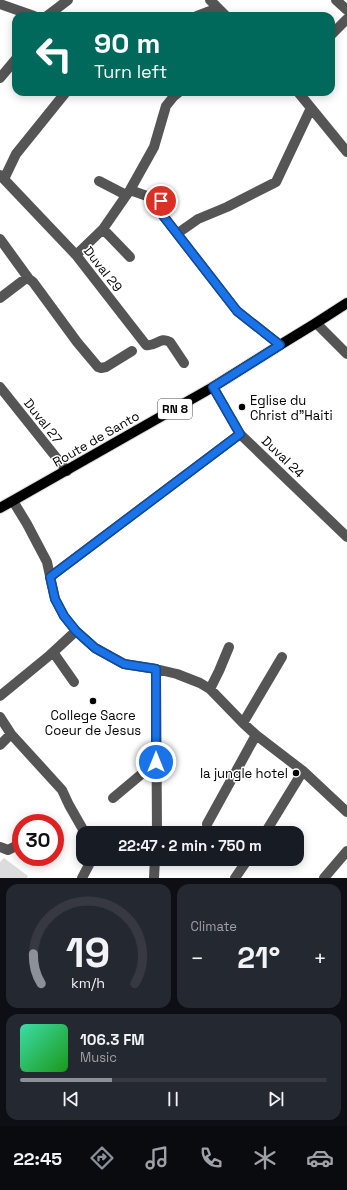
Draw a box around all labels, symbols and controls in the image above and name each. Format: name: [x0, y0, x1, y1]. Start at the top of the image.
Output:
text: 90 m: [94, 25, 160, 61]
icon: left: [28, 28, 80, 80]
text: Turn left: [94, 60, 167, 83]
pin: [144, 184, 178, 218]
icon: arrive: [150, 190, 172, 212]
street label: Duval 29: [80, 243, 126, 295]
place label: Eglise du Christ d"Haiti: [250, 392, 333, 424]
street label: Duval 27: [20, 395, 66, 447]
road number: RN 8: [158, 399, 192, 419]
marker: Eglise du Christ d"Haiti: [237, 402, 247, 412]
street label: Route de Santo: [50, 407, 142, 471]
street label: Duval 24: [258, 432, 308, 482]
marker: College Sacre Coeur de Jesus: [88, 696, 98, 706]
place label: College Sacre Coeur de Jesus: [45, 707, 141, 739]
position arrow: [135, 741, 177, 783]
place label: la jungle hotel: [200, 765, 288, 782]
marker: la jungle hotel: [291, 768, 301, 778]
speed limit sign: 30: [12, 814, 64, 866]
text: 22:47 · 2 min · 750 m: [118, 836, 262, 855]
text: Climate: [191, 918, 237, 935]
text: 19: [66, 926, 111, 979]
text: 21°: [237, 938, 280, 977]
text: −: [191, 944, 204, 972]
text: +: [313, 944, 327, 972]
text: km/h: [71, 974, 105, 992]
text: 106.3 FM: [80, 1030, 144, 1049]
text: Music: [80, 1049, 117, 1066]
icon: previous: [60, 1088, 82, 1110]
icon: pause: [162, 1088, 184, 1110]
icon: next: [265, 1088, 287, 1110]
icon: directions: [88, 1144, 116, 1172]
icon: music: [143, 1144, 171, 1172]
icon: phone: [197, 1144, 225, 1172]
icon: climate: [251, 1144, 279, 1172]
icon: car: [306, 1144, 334, 1172]
text: 22:45: [13, 1147, 62, 1170]

